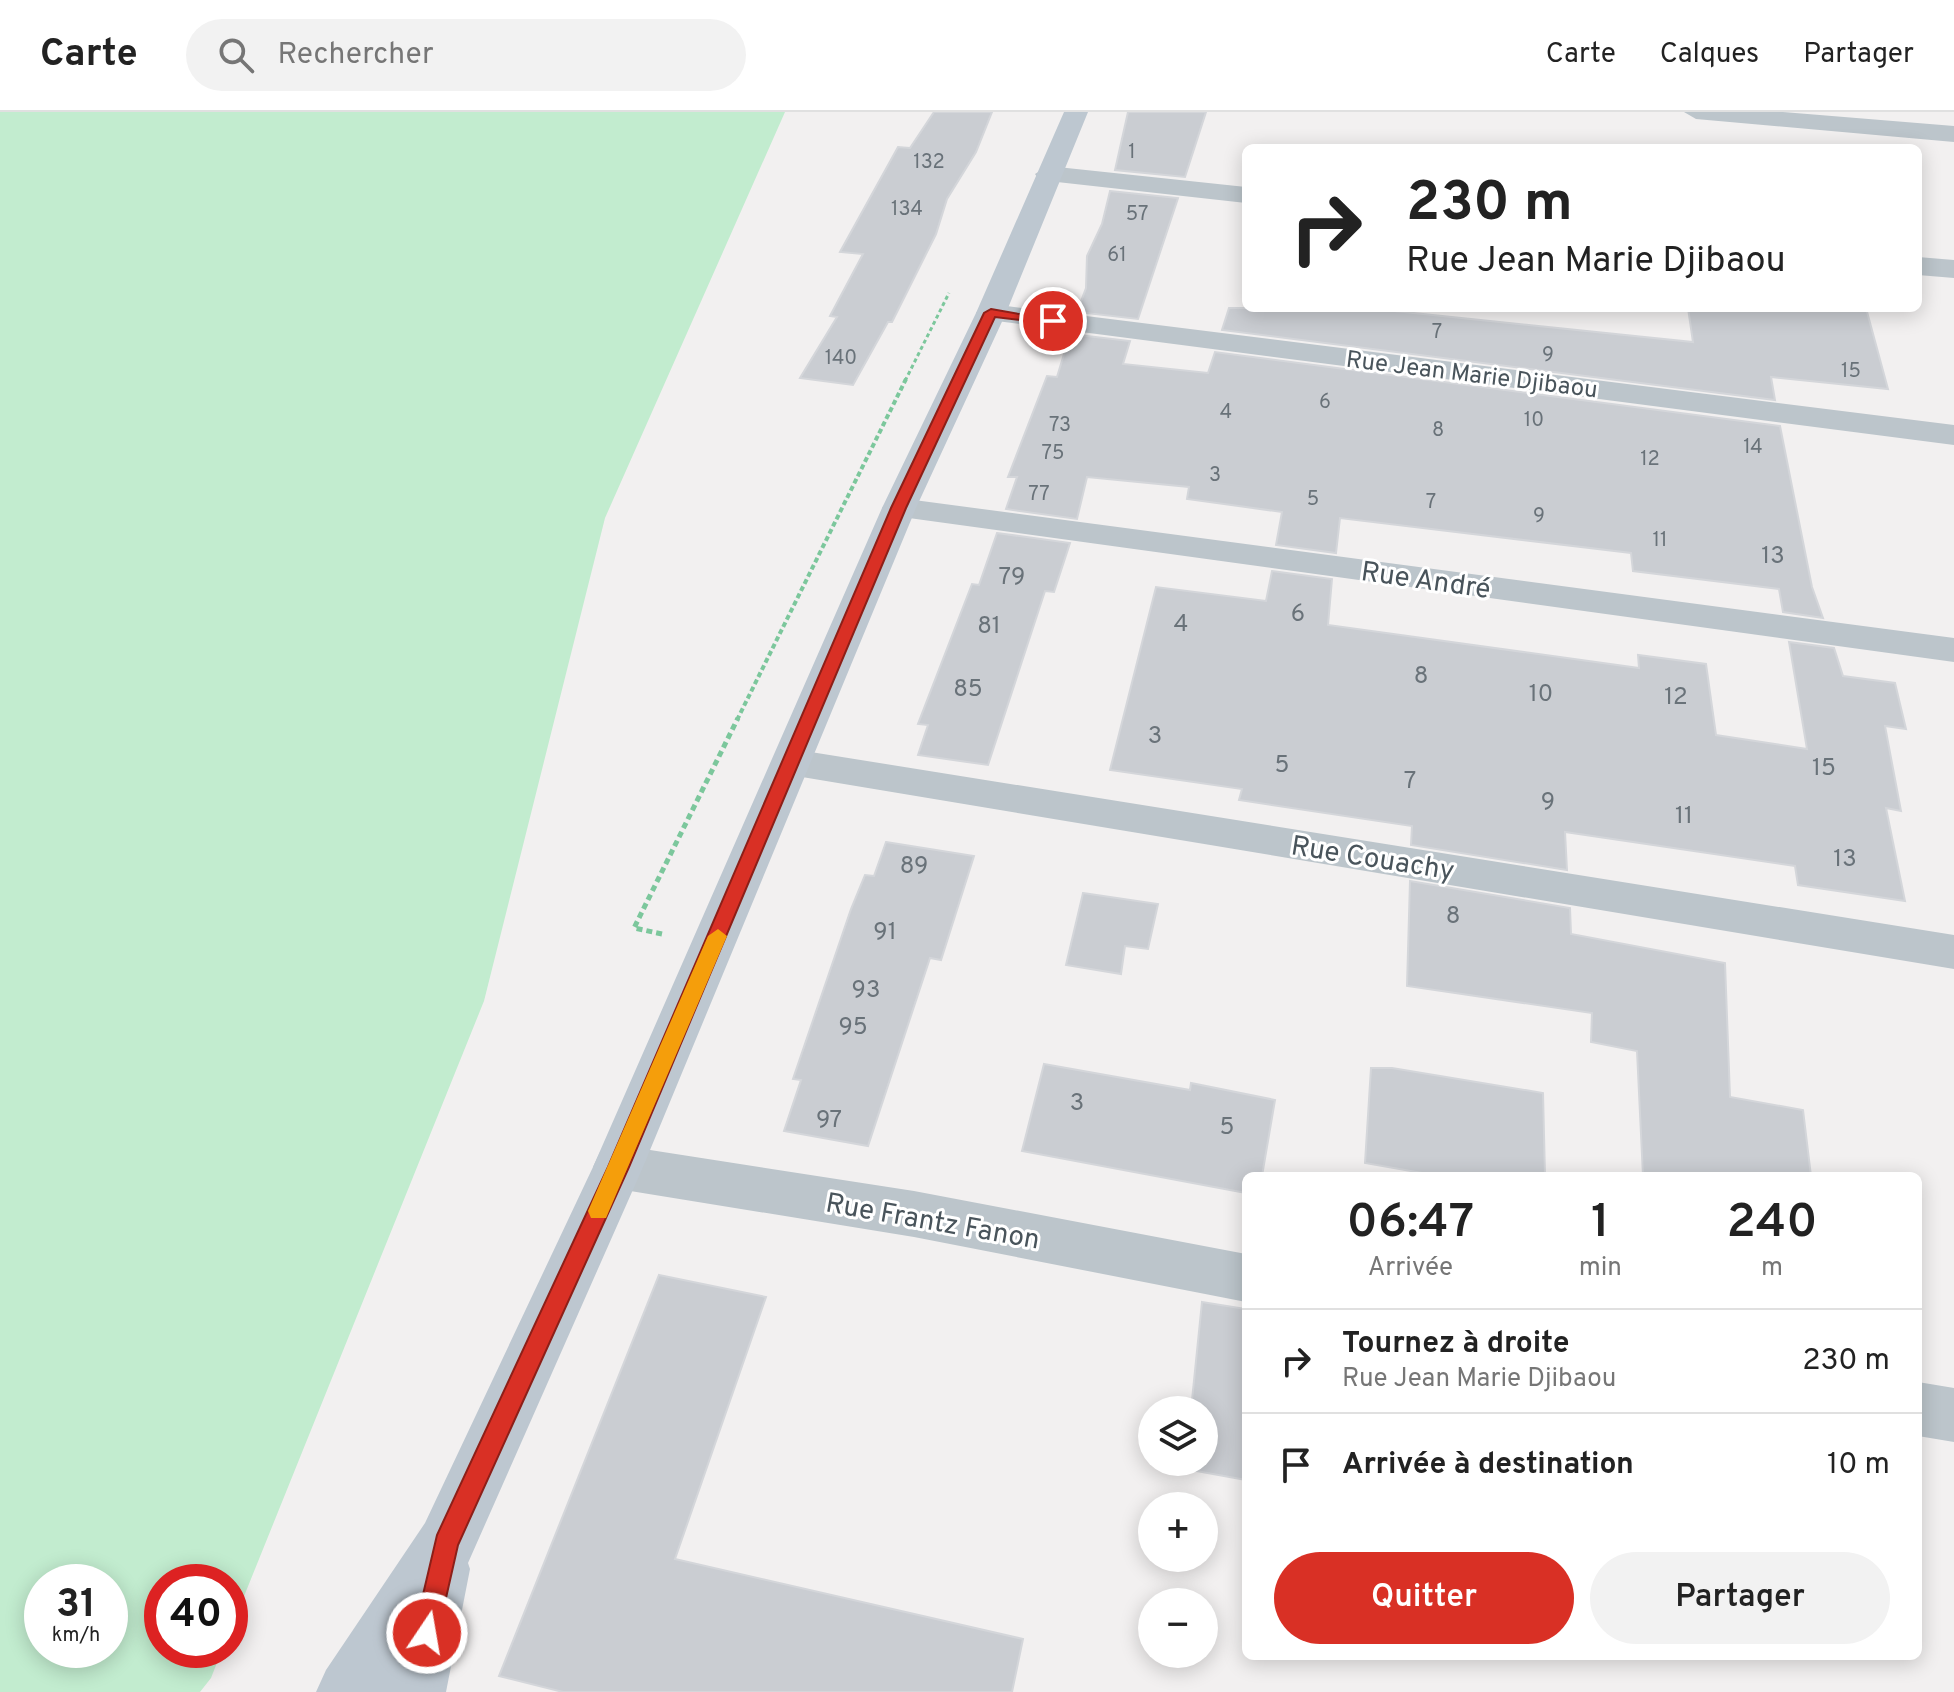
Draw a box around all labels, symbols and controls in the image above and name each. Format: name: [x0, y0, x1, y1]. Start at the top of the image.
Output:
search box: [186, 19, 746, 91]
text: Carte: [40, 31, 138, 80]
icon: search: [214, 33, 258, 77]
text: Rechercher: [278, 37, 434, 74]
text: Carte: [1546, 37, 1616, 73]
text: Calques: [1660, 37, 1759, 73]
text: Partager: [1803, 37, 1914, 73]
house number: 1: [1128, 140, 1136, 166]
house number: 132: [913, 150, 945, 176]
text: 230 m: [1406, 170, 1573, 240]
icon: right: [1274, 176, 1378, 280]
house number: 134: [891, 197, 923, 223]
house number: 57: [1126, 202, 1148, 228]
text: Rue Jean Marie Djibaou: [1406, 239, 1786, 285]
house number: 61: [1107, 243, 1127, 269]
pin: [1019, 287, 1087, 355]
icon: arrive: [1031, 299, 1075, 343]
house number: 7: [1432, 320, 1442, 346]
house number: 9: [1542, 343, 1554, 369]
house number: 140: [825, 346, 857, 372]
street label: Rue Jean Marie Djibaou: [1344, 346, 1599, 406]
house number: 15: [1841, 359, 1861, 385]
house number: 6: [1319, 390, 1331, 416]
house number: 4: [1220, 400, 1232, 426]
house number: 10: [1524, 408, 1544, 434]
house number: 73: [1049, 413, 1071, 439]
house number: 8: [1432, 418, 1444, 444]
house number: 14: [1743, 435, 1763, 461]
house number: 75: [1042, 441, 1064, 467]
house number: 12: [1640, 447, 1660, 473]
house number: 3: [1209, 463, 1221, 489]
house number: 77: [1028, 482, 1050, 508]
house number: 5: [1307, 487, 1319, 513]
house number: 7: [1426, 490, 1436, 516]
house number: 9: [1533, 504, 1545, 530]
house number: 11: [1653, 528, 1667, 554]
house number: 13: [1761, 542, 1785, 572]
street label: Rue André: [1358, 555, 1493, 609]
house number: 79: [999, 563, 1025, 593]
house number: 6: [1291, 600, 1305, 630]
house number: 4: [1174, 610, 1188, 640]
house number: 81: [977, 612, 1001, 642]
house number: 8: [1414, 662, 1428, 692]
house number: 85: [953, 675, 983, 705]
house number: 10: [1529, 680, 1553, 710]
house number: 12: [1664, 683, 1688, 713]
house number: 3: [1148, 722, 1162, 752]
house number: 5: [1275, 751, 1289, 781]
house number: 15: [1812, 754, 1836, 784]
house number: 7: [1404, 767, 1416, 797]
house number: 9: [1541, 788, 1555, 818]
house number: 11: [1675, 802, 1693, 832]
street label: Rue Couachy: [1288, 829, 1457, 891]
house number: 13: [1833, 845, 1857, 875]
house number: 89: [900, 852, 928, 882]
house number: 8: [1446, 902, 1460, 932]
house number: 91: [873, 918, 897, 948]
house number: 93: [852, 976, 880, 1006]
house number: 95: [838, 1013, 868, 1043]
house number: 3: [1070, 1089, 1084, 1119]
house number: 97: [816, 1106, 842, 1136]
house number: 5: [1220, 1113, 1234, 1143]
street label: Rue Frantz Fanon: [823, 1186, 1042, 1260]
text: 06:47: [1346, 1194, 1474, 1254]
text: 1: [1591, 1194, 1610, 1254]
text: 240: [1726, 1194, 1818, 1254]
text: Arrivée: [1368, 1252, 1453, 1285]
text: min: [1579, 1252, 1622, 1285]
text: m: [1761, 1252, 1783, 1285]
text: Tournez à droite: [1342, 1326, 1570, 1363]
icon: right: [1274, 1339, 1318, 1383]
text: 230 m: [1802, 1343, 1890, 1380]
text: Rue Jean Marie Djibaou: [1342, 1363, 1616, 1396]
map controls: [1138, 1396, 1218, 1668]
button: layers: [1138, 1396, 1218, 1476]
icon: arrive: [1274, 1443, 1318, 1487]
text: Arrivée à destination: [1342, 1447, 1634, 1484]
text: 10 m: [1827, 1447, 1890, 1484]
button: +: [1138, 1492, 1218, 1572]
button: Quitter: [1274, 1552, 1574, 1644]
button: Partager: [1590, 1552, 1890, 1644]
speed limit sign: 40: [144, 1564, 248, 1668]
text: 31: [56, 1581, 96, 1631]
button: −: [1138, 1588, 1218, 1668]
position arrow: [385, 1591, 469, 1675]
text: km/h: [52, 1623, 100, 1649]

